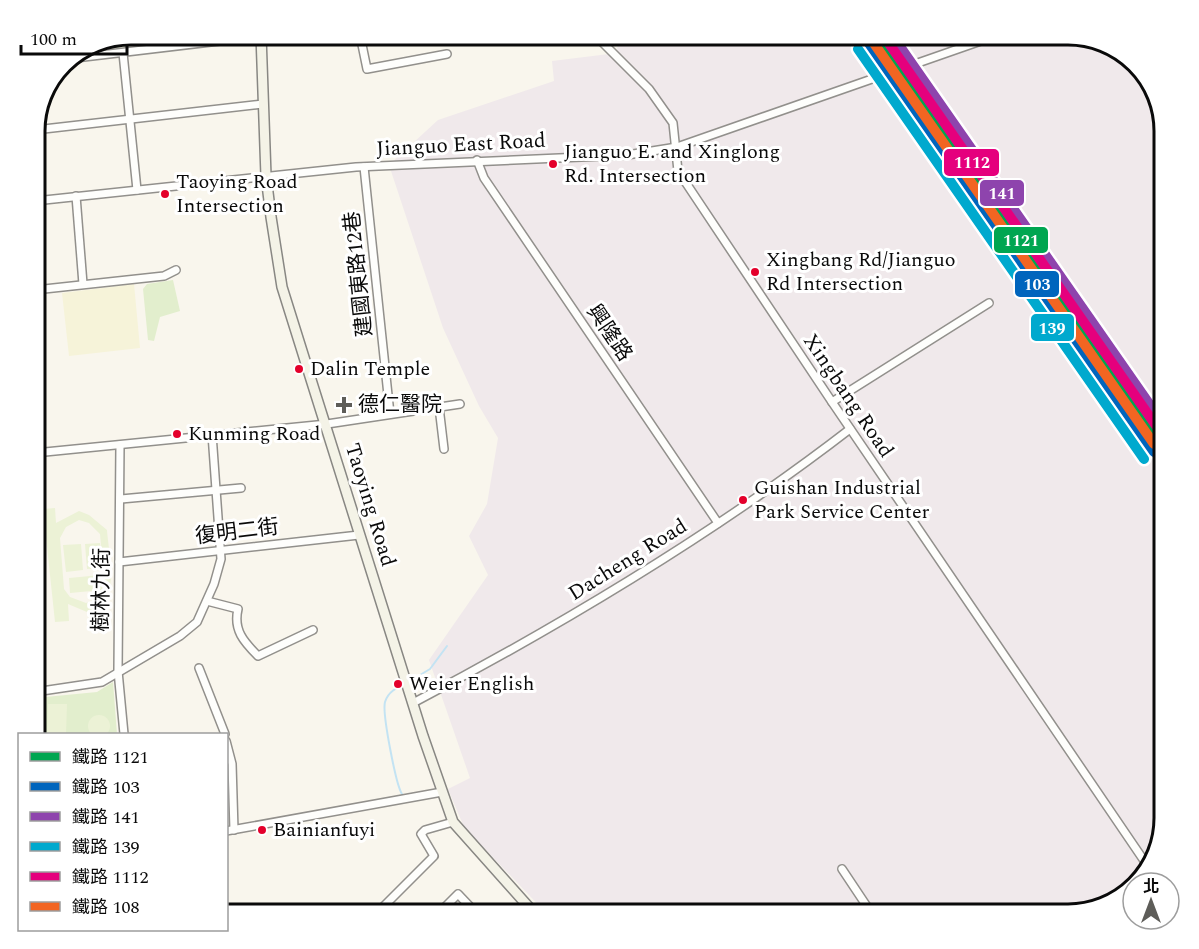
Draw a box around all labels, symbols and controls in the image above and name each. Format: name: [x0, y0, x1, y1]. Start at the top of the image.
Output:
scale bar: [21, 18, 128, 56]
text: 100 m: [30, 26, 77, 53]
street label: Jianguo East Road: [375, 125, 547, 165]
place label: Jianguo E. and Xinglong Rd. Intersection: [564, 137, 780, 191]
line badge: 1112: [943, 148, 1000, 177]
text: 1112: [954, 151, 990, 175]
marker: Jianguo E. and Xinglong Rd. Intersection: [547, 158, 559, 170]
place label: Taoying Road Intersection: [176, 167, 298, 221]
line badge: 141: [979, 179, 1025, 207]
text: 141: [989, 182, 1015, 206]
marker: Taoying Road Intersection: [159, 188, 171, 200]
street label: 建國東路12巷: [337, 210, 381, 338]
line badge: 1121: [993, 226, 1049, 254]
text: 1121: [1003, 229, 1039, 253]
place label: Xingbang Rd/Jianguo Rd Intersection: [766, 245, 956, 299]
marker: Xingbang Rd/Jianguo Rd Intersection: [749, 266, 761, 278]
line badge: 103: [1014, 270, 1060, 298]
text: 103: [1024, 273, 1050, 297]
street label: 興隆路: [578, 298, 640, 368]
line badge: 139: [1030, 313, 1075, 342]
text: 139: [1039, 317, 1065, 341]
street label: Xingbang Road: [794, 327, 902, 465]
place label: Dalin Temple: [310, 354, 430, 384]
marker: Dalin Temple: [293, 363, 305, 375]
place label: 德仁醫院: [358, 389, 442, 421]
marker: 德仁醫院: [335, 396, 353, 414]
place label: Kunming Road: [188, 419, 321, 449]
marker: Kunming Road: [171, 428, 183, 440]
street label: Taoying Road: [336, 439, 404, 571]
place label: Guishan Industrial Park Service Center: [754, 473, 930, 527]
marker: Guishan Industrial Park Service Center: [737, 494, 749, 506]
street label: 復明二街: [193, 511, 281, 553]
street label: Dacheng Road: [562, 511, 694, 609]
street label: 樹林九街: [85, 548, 119, 632]
place label: Weier English: [409, 669, 535, 699]
marker: Weier English: [392, 678, 404, 690]
legend: [18, 733, 228, 931]
text: 鐵路 1121: [72, 744, 149, 771]
text: 鐵路 103: [72, 774, 140, 801]
text: 鐵路 141: [72, 804, 140, 831]
place label: Bainianfuyi: [273, 815, 375, 845]
marker: Bainianfuyi: [256, 824, 268, 836]
text: 鐵路 139: [72, 834, 140, 861]
text: 鐵路 1112: [72, 864, 149, 891]
north arrow: [1121, 871, 1181, 931]
text: 北: [1143, 875, 1159, 899]
text: 鐵路 108: [72, 894, 140, 921]

